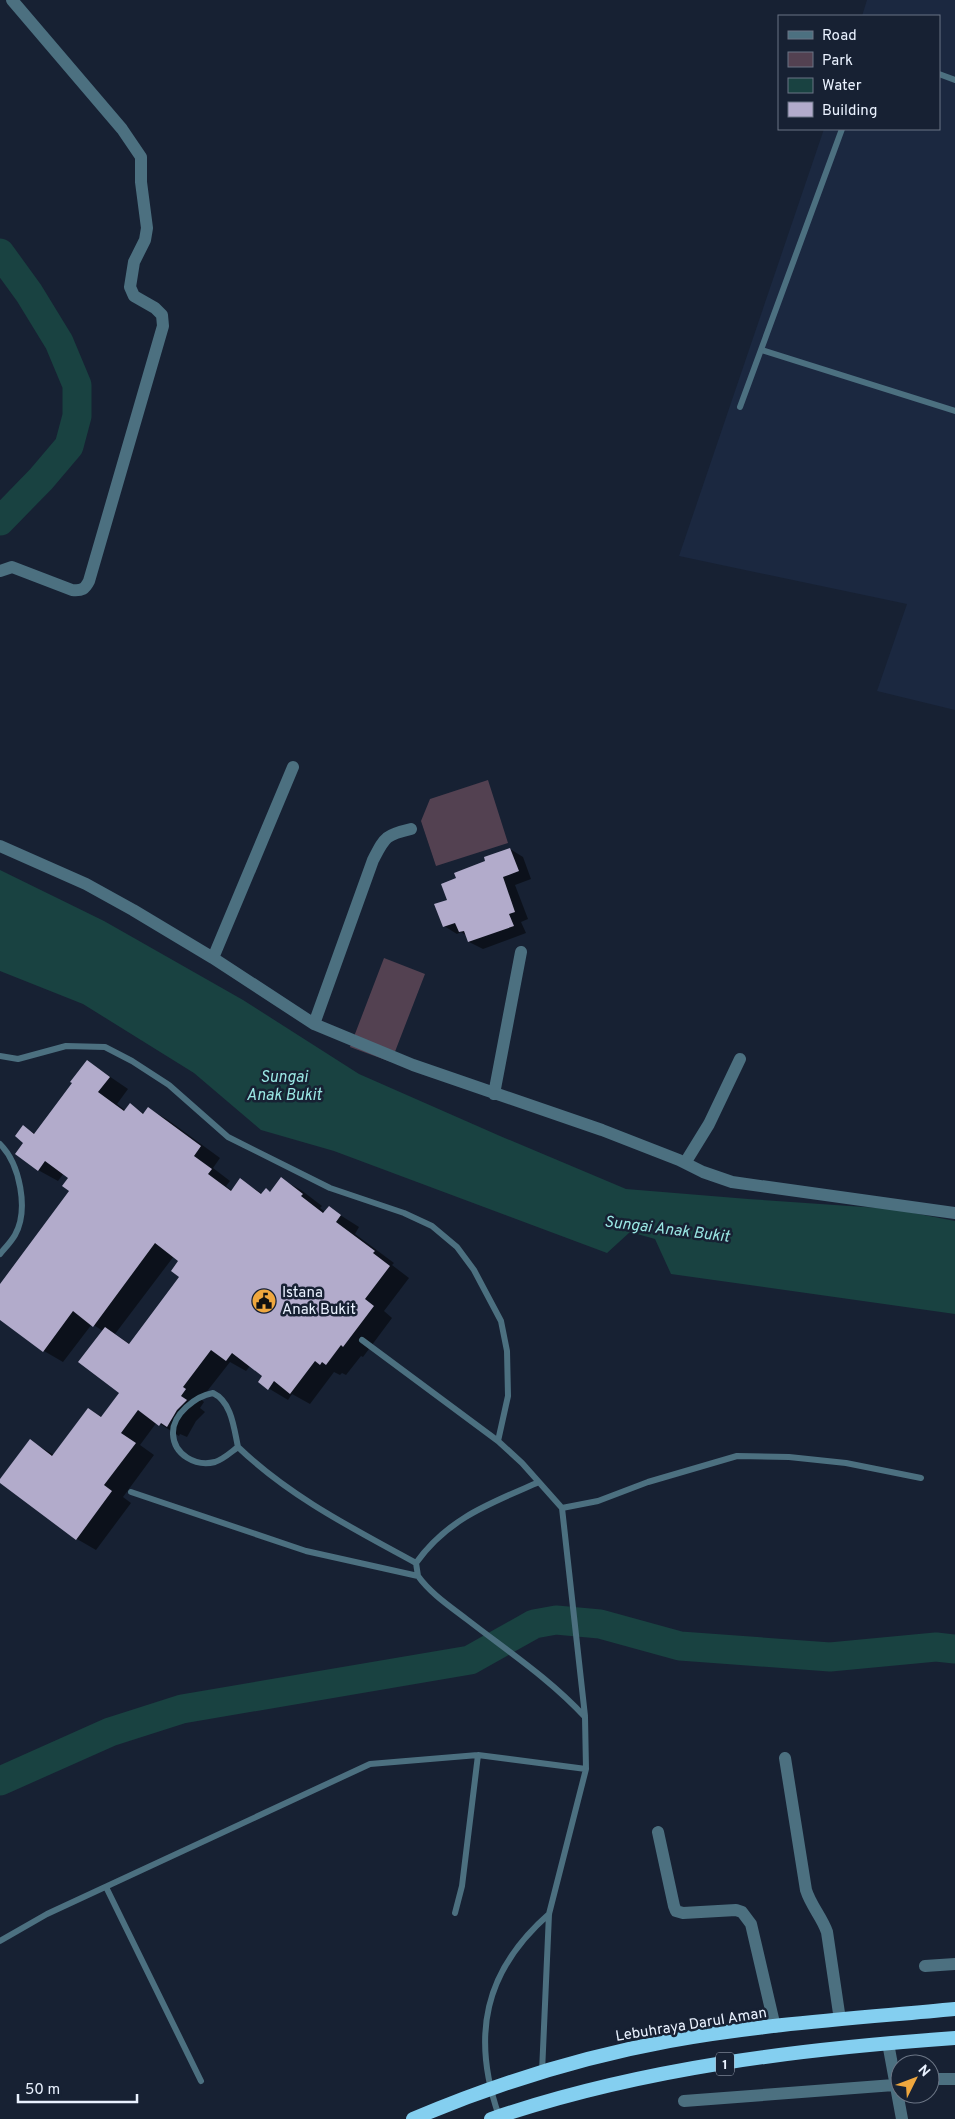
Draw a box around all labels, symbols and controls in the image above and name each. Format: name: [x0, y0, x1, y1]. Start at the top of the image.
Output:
legend: [778, 15, 940, 130]
text: Road: [822, 27, 857, 46]
text: Park: [822, 52, 853, 71]
text: Water: [822, 77, 862, 96]
text: Building: [822, 102, 877, 121]
water label: Sungai Anak Bukit: [246, 1068, 323, 1106]
water label: Sungai Anak Bukit: [603, 1212, 732, 1248]
place label: Istana Anak Bukit: [282, 1284, 356, 1320]
public building icon: Istana Anak Bukit: [251, 1288, 277, 1314]
street label: Lebuhraya Darul Aman: [614, 2004, 768, 2047]
road number: 1: [716, 2052, 734, 2076]
north arrow: [890, 2054, 940, 2104]
text: N: [914, 2062, 933, 2081]
scale bar: [18, 2072, 136, 2104]
text: 50 m: [25, 2081, 60, 2100]

